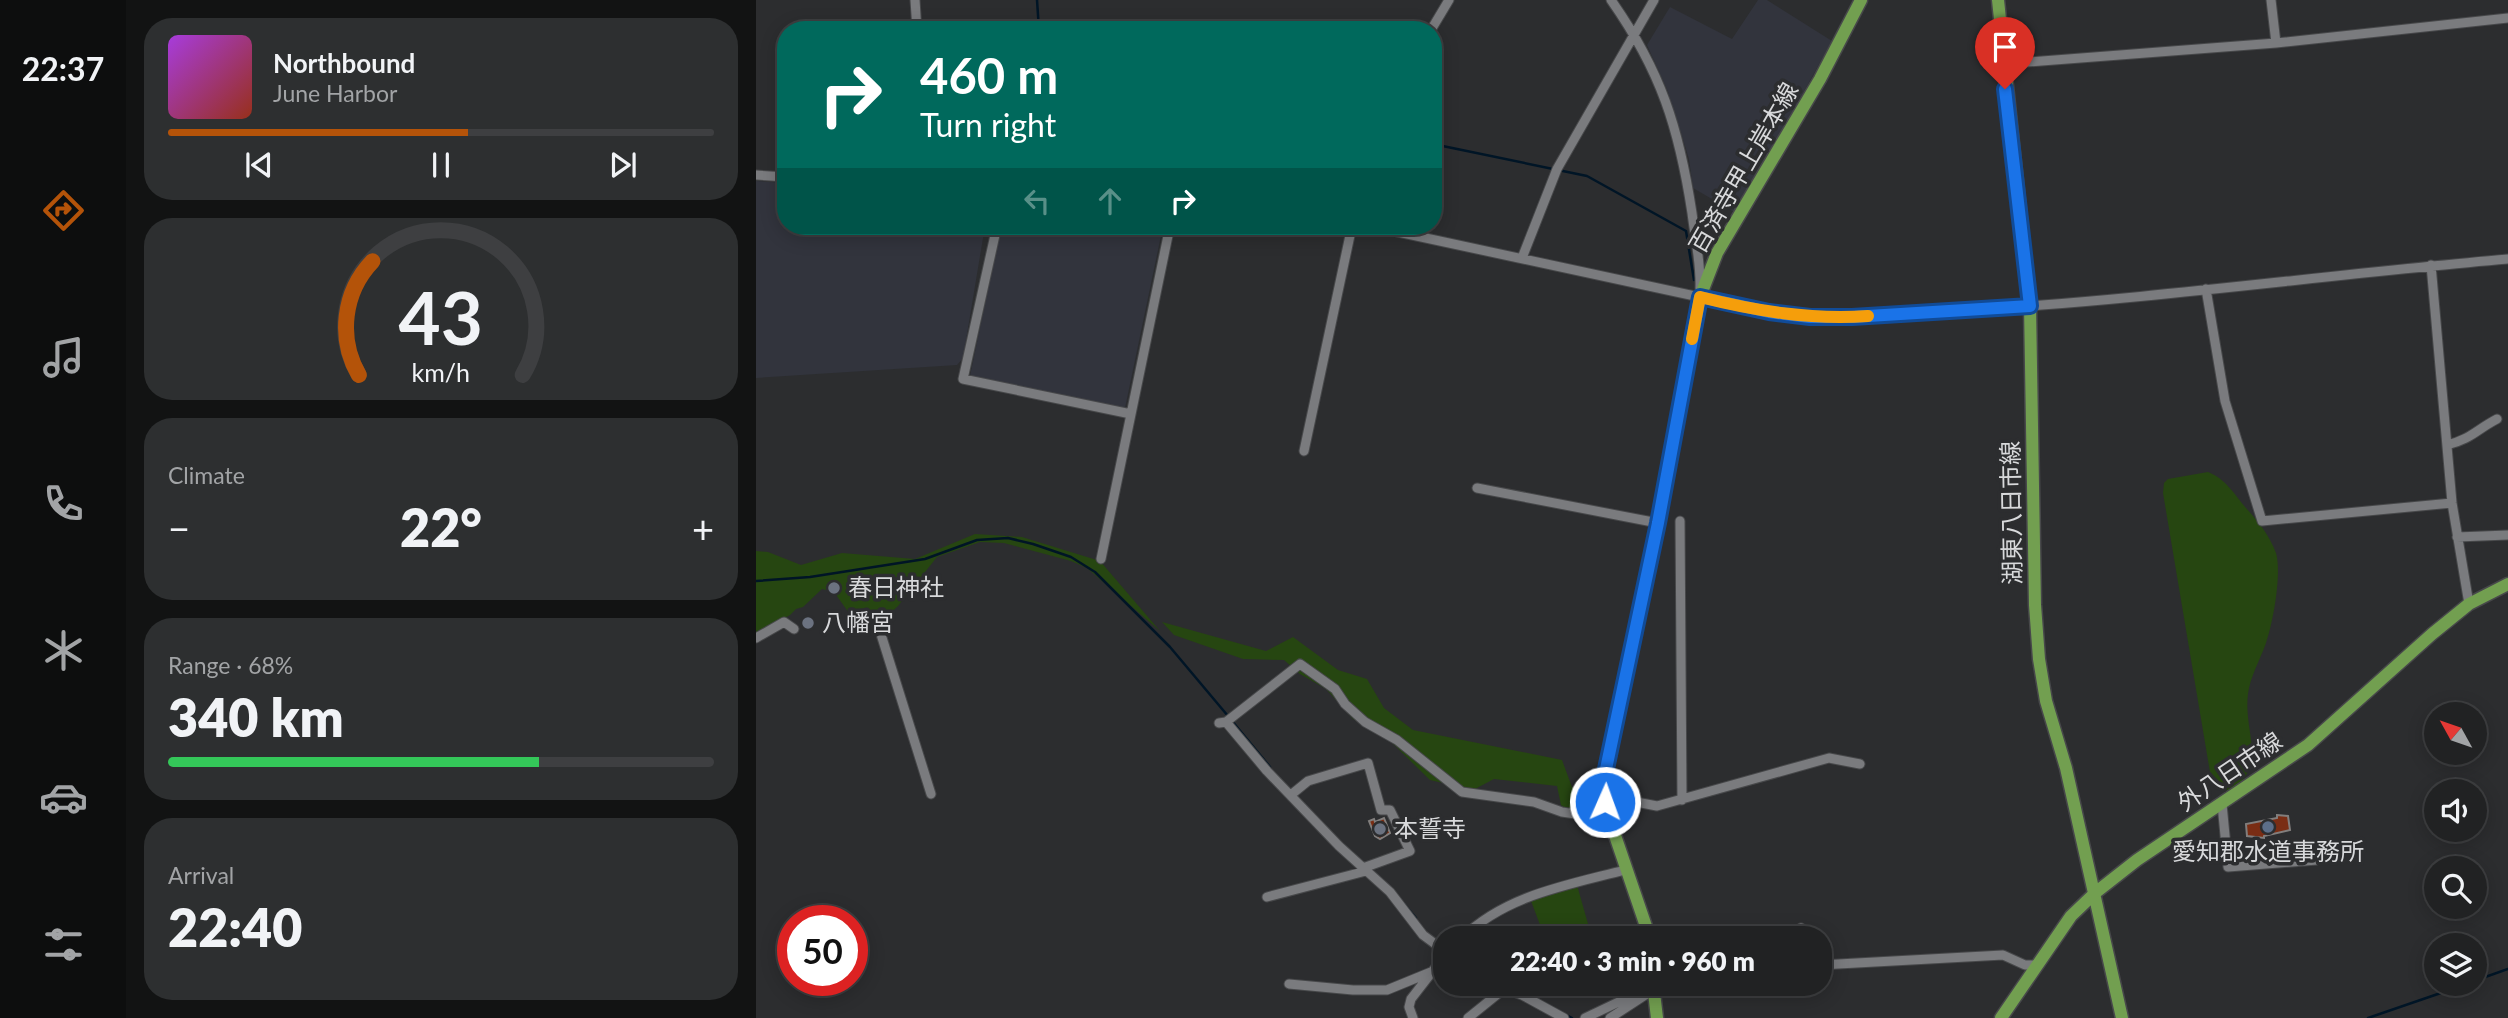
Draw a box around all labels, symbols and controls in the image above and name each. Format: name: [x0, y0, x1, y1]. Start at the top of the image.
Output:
pin: [1975, 17, 2035, 89]
icon: arrive: [1986, 28, 2024, 66]
text: 460 m: [920, 46, 1058, 104]
text: Northbound: [273, 47, 415, 79]
text: 22:37: [22, 49, 104, 88]
icon: right: [805, 49, 896, 140]
street label: 百済寺甲上岸本線: [1682, 77, 1803, 258]
text: June Harbor: [273, 79, 397, 107]
text: Turn right: [920, 105, 1056, 144]
icon: previous: [240, 146, 278, 184]
icon: pause: [422, 146, 460, 184]
icon: next: [604, 146, 642, 184]
icon: left: [1018, 182, 1056, 220]
icon: ahead: [1091, 182, 1129, 220]
icon: right: [1164, 182, 1202, 220]
icon: directions: [39, 186, 88, 235]
text: 43: [399, 273, 483, 361]
icon: music: [39, 333, 88, 382]
text: km/h: [412, 357, 470, 387]
street label: 湖東八日市線: [1995, 441, 2026, 585]
text: Climate: [168, 461, 245, 489]
icon: phone: [39, 479, 88, 528]
text: 22°: [400, 496, 482, 558]
text: −: [168, 505, 190, 551]
text: +: [692, 505, 714, 551]
place label: 春日神社: [848, 572, 944, 601]
marker: 春日神社: [826, 580, 842, 596]
place label: 八幡宮: [822, 607, 894, 636]
marker: 八幡宮: [800, 615, 816, 631]
icon: climate: [39, 626, 88, 675]
text: Range · 68%: [168, 651, 293, 679]
text: 340 km: [168, 686, 344, 748]
north arrow: [2424, 702, 2487, 765]
map controls: [2424, 702, 2487, 996]
street label: 外八日市線: [2171, 725, 2287, 816]
position arrow: [1568, 765, 1642, 839]
icon: car: [39, 773, 88, 822]
button: sound: [2424, 779, 2487, 842]
place label: 本誓寺: [1394, 813, 1466, 842]
marker: 愛知郡水道事務所: [2260, 819, 2276, 835]
marker: 本誓寺: [1372, 821, 1388, 837]
place label: 愛知郡水道事務所: [2172, 836, 2364, 865]
button: search: [2424, 856, 2487, 919]
text: Arrival: [168, 861, 234, 889]
text: 22:40: [168, 896, 302, 958]
speed limit sign: 50: [777, 905, 868, 996]
icon: filters: [39, 920, 88, 969]
button: layers: [2424, 933, 2487, 996]
text: 22:40 · 3 min · 960 m: [1510, 945, 1755, 977]

